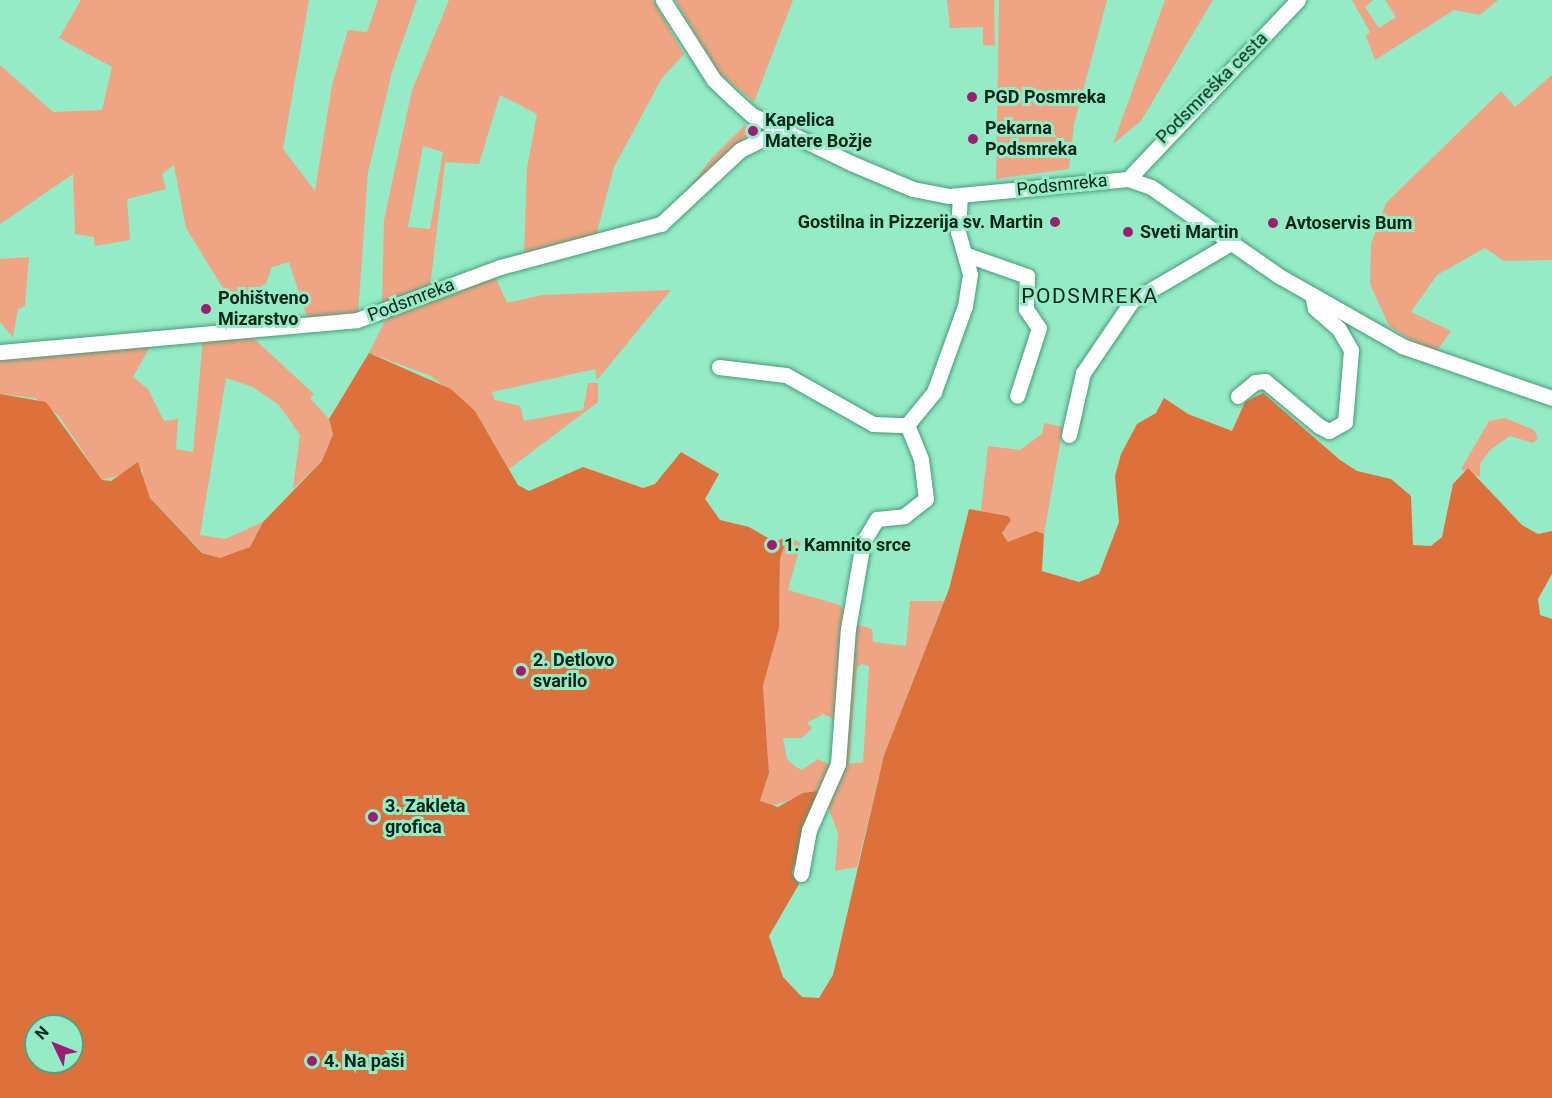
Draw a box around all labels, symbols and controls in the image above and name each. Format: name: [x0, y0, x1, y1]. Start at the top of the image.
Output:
street label: Podsmreška cesta: [1152, 28, 1272, 148]
place label: PGD Posmreka: [984, 86, 1106, 108]
marker: PGD Posmreka: [965, 90, 979, 104]
place label: Kapelica Matere Božje: [765, 110, 872, 152]
place label: Pekarna Podsmreka: [985, 118, 1077, 160]
marker: Kapelica Matere Božje: [746, 124, 760, 138]
marker: Pekarna Podsmreka: [966, 132, 980, 146]
street label: Podsmreka: [1016, 169, 1108, 201]
place label: Gostilna in Pizzerija sv. Martin: [798, 211, 1043, 233]
place label: Avtoservis Bum: [1285, 212, 1412, 234]
marker: Gostilna in Pizzerija sv. Martin: [1048, 215, 1062, 229]
marker: Avtoservis Bum: [1266, 216, 1280, 230]
place label: Sveti Martin: [1140, 221, 1238, 243]
marker: Sveti Martin: [1121, 225, 1135, 239]
street label: Podsmreka: [365, 274, 457, 326]
district label: PODSMREKA: [1021, 283, 1159, 309]
place label: Pohištveno Mizarstvo: [218, 288, 309, 330]
marker: Pohištveno Mizarstvo: [199, 302, 213, 316]
place label: 1. Kamnito srce: [784, 534, 911, 556]
marker: 1. Kamnito srce: [765, 538, 779, 552]
place label: 2. Detlovo svarilo: [533, 650, 614, 692]
marker: 2. Detlovo svarilo: [514, 664, 528, 678]
place label: 3. Zakleta grofica: [385, 796, 465, 838]
marker: 3. Zakleta grofica: [366, 810, 380, 824]
north arrow: [24, 1014, 84, 1074]
text: N: [31, 1022, 53, 1043]
place label: 4. Na paši: [324, 1050, 405, 1072]
marker: 4. Na paši: [305, 1054, 319, 1068]

